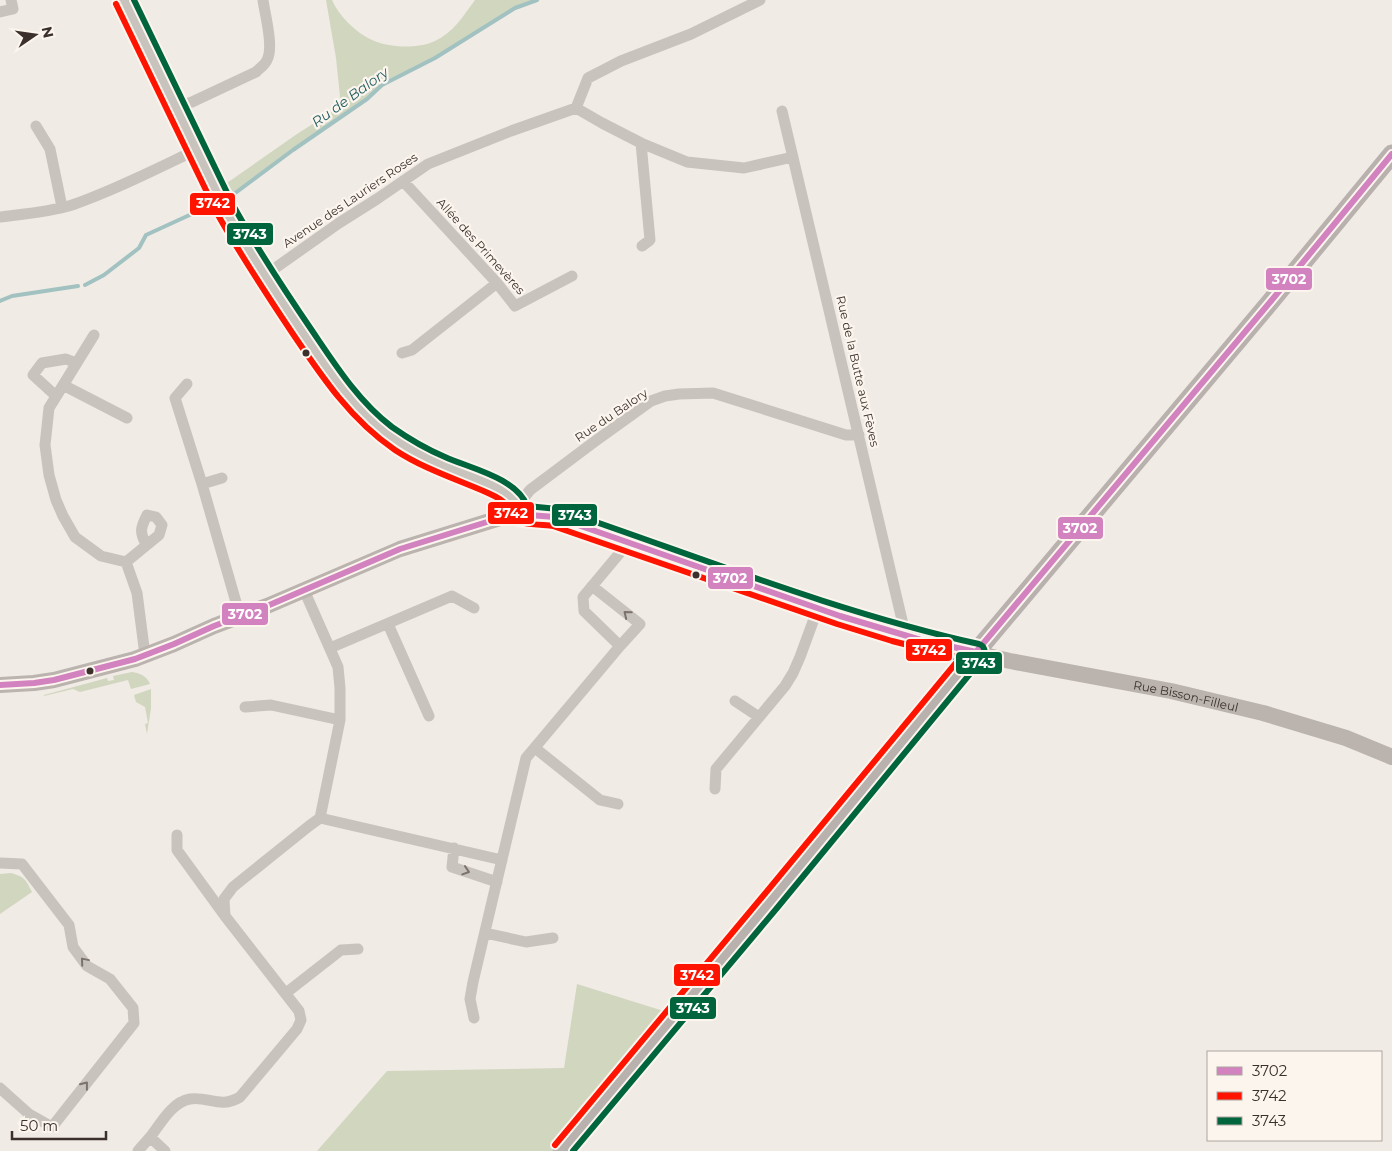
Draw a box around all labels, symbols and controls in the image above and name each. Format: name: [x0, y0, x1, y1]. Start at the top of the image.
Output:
north arrow: [10, 10, 60, 60]
text: N: [38, 25, 58, 40]
water label: Ru de Balory: [308, 62, 393, 131]
street label: Avenue des Lauriers Roses: [280, 149, 420, 251]
line badge: 3742: [189, 192, 236, 216]
text: 3742: [195, 194, 230, 212]
street label: Allée des Primevères: [434, 195, 528, 297]
line badge: 3743: [226, 222, 274, 246]
text: 3743: [232, 225, 267, 243]
line badge: 3702: [1265, 267, 1313, 291]
text: 3702: [1271, 270, 1306, 288]
street label: Rue de la Butte aux Fèves: [833, 294, 883, 448]
unlabelled marker: [301, 348, 311, 358]
street label: Rue du Balory: [572, 385, 651, 445]
line badge: 3742: [487, 501, 535, 525]
line badge: 3743: [551, 503, 598, 527]
text: 3742: [493, 504, 528, 522]
text: 3743: [557, 506, 592, 524]
line badge: 3702: [1057, 516, 1104, 540]
text: 3702: [1062, 519, 1097, 537]
line badge: 3702: [707, 566, 754, 590]
text: 3702: [712, 569, 747, 587]
unlabelled marker: [691, 570, 701, 580]
line badge: 3702: [221, 602, 269, 626]
text: 3702: [227, 605, 262, 623]
one-way arrow: [624, 612, 633, 620]
line badge: 3742: [905, 638, 953, 662]
text: 3742: [911, 641, 946, 659]
line badge: 3743: [955, 651, 1003, 675]
text: 3743: [961, 654, 996, 672]
unlabelled marker: [85, 666, 95, 676]
street label: Rue Bisson-Filleul: [1132, 677, 1240, 714]
one-way arrow: [461, 866, 469, 876]
one-way arrow: [81, 958, 90, 967]
line badge: 3742: [673, 963, 721, 987]
text: 3742: [679, 966, 714, 984]
line badge: 3743: [669, 996, 717, 1020]
text: 3743: [675, 999, 710, 1017]
legend: [1207, 1051, 1382, 1141]
text: 3702: [1252, 1061, 1287, 1080]
one-way arrow: [80, 1082, 88, 1091]
text: 3742: [1252, 1086, 1287, 1105]
scale bar: [12, 1108, 106, 1140]
text: 3743: [1252, 1111, 1286, 1130]
text: 50 m: [20, 1116, 58, 1135]

